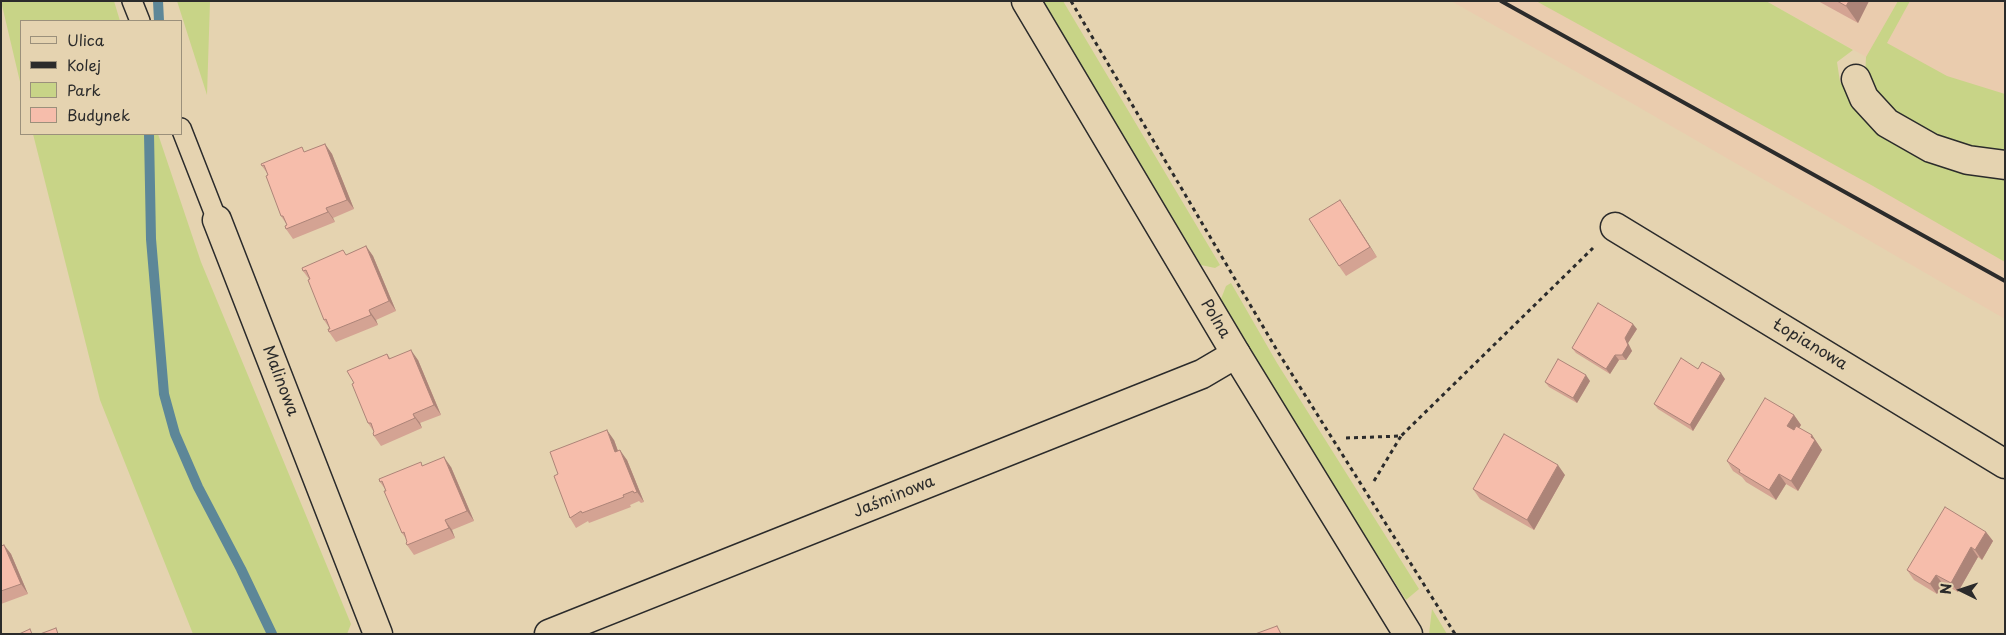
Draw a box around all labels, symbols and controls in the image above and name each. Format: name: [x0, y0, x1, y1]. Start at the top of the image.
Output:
legend: [20, 20, 182, 135]
text: Ulica: [67, 28, 104, 51]
text: Kolej: [67, 53, 101, 76]
text: Park: [67, 78, 101, 101]
text: Budynek: [67, 103, 130, 126]
street label: Polna: [1196, 296, 1234, 342]
street label: Łopianowa: [1769, 315, 1851, 375]
street label: Malinowa: [258, 343, 302, 419]
street label: Jaśminowa: [850, 472, 938, 522]
north arrow: [1936, 565, 1986, 615]
text: N: [1935, 583, 1956, 595]

